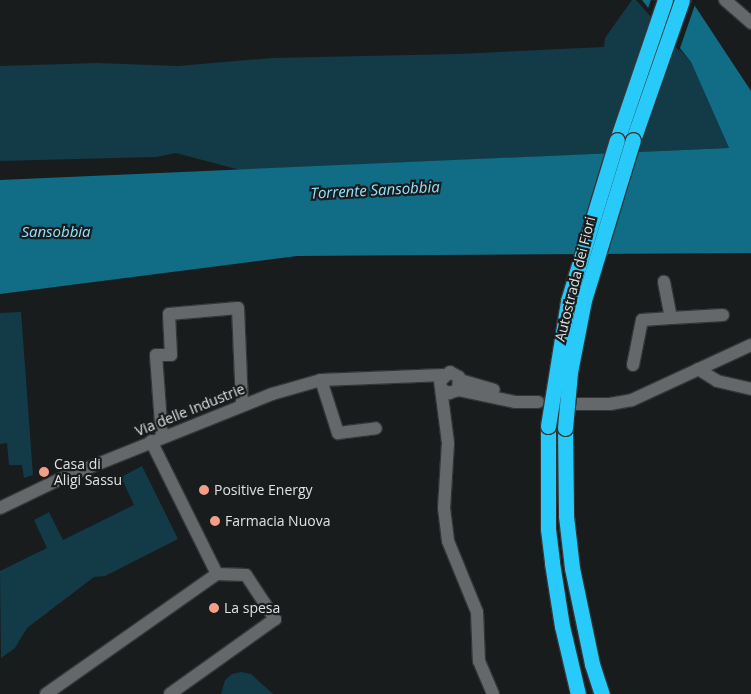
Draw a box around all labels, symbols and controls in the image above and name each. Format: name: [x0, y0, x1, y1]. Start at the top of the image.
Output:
water label: Torrente Sansobbia: [310, 178, 440, 202]
street label: Autostrada dei Fiori: [551, 215, 599, 343]
water label: Sansobbia: [21, 223, 91, 241]
street label: Via delle Industrie: [133, 380, 247, 440]
place label: Casa di Aligi Sassu: [54, 456, 122, 488]
marker: Casa di Aligi Sassu: [38, 466, 50, 478]
place label: Positive Energy: [214, 482, 313, 498]
marker: Positive Energy: [198, 484, 210, 496]
place label: Farmacia Nuova: [225, 513, 330, 529]
marker: Farmacia Nuova: [209, 515, 221, 527]
place label: La spesa: [224, 600, 280, 616]
marker: La spesa: [208, 602, 220, 614]

